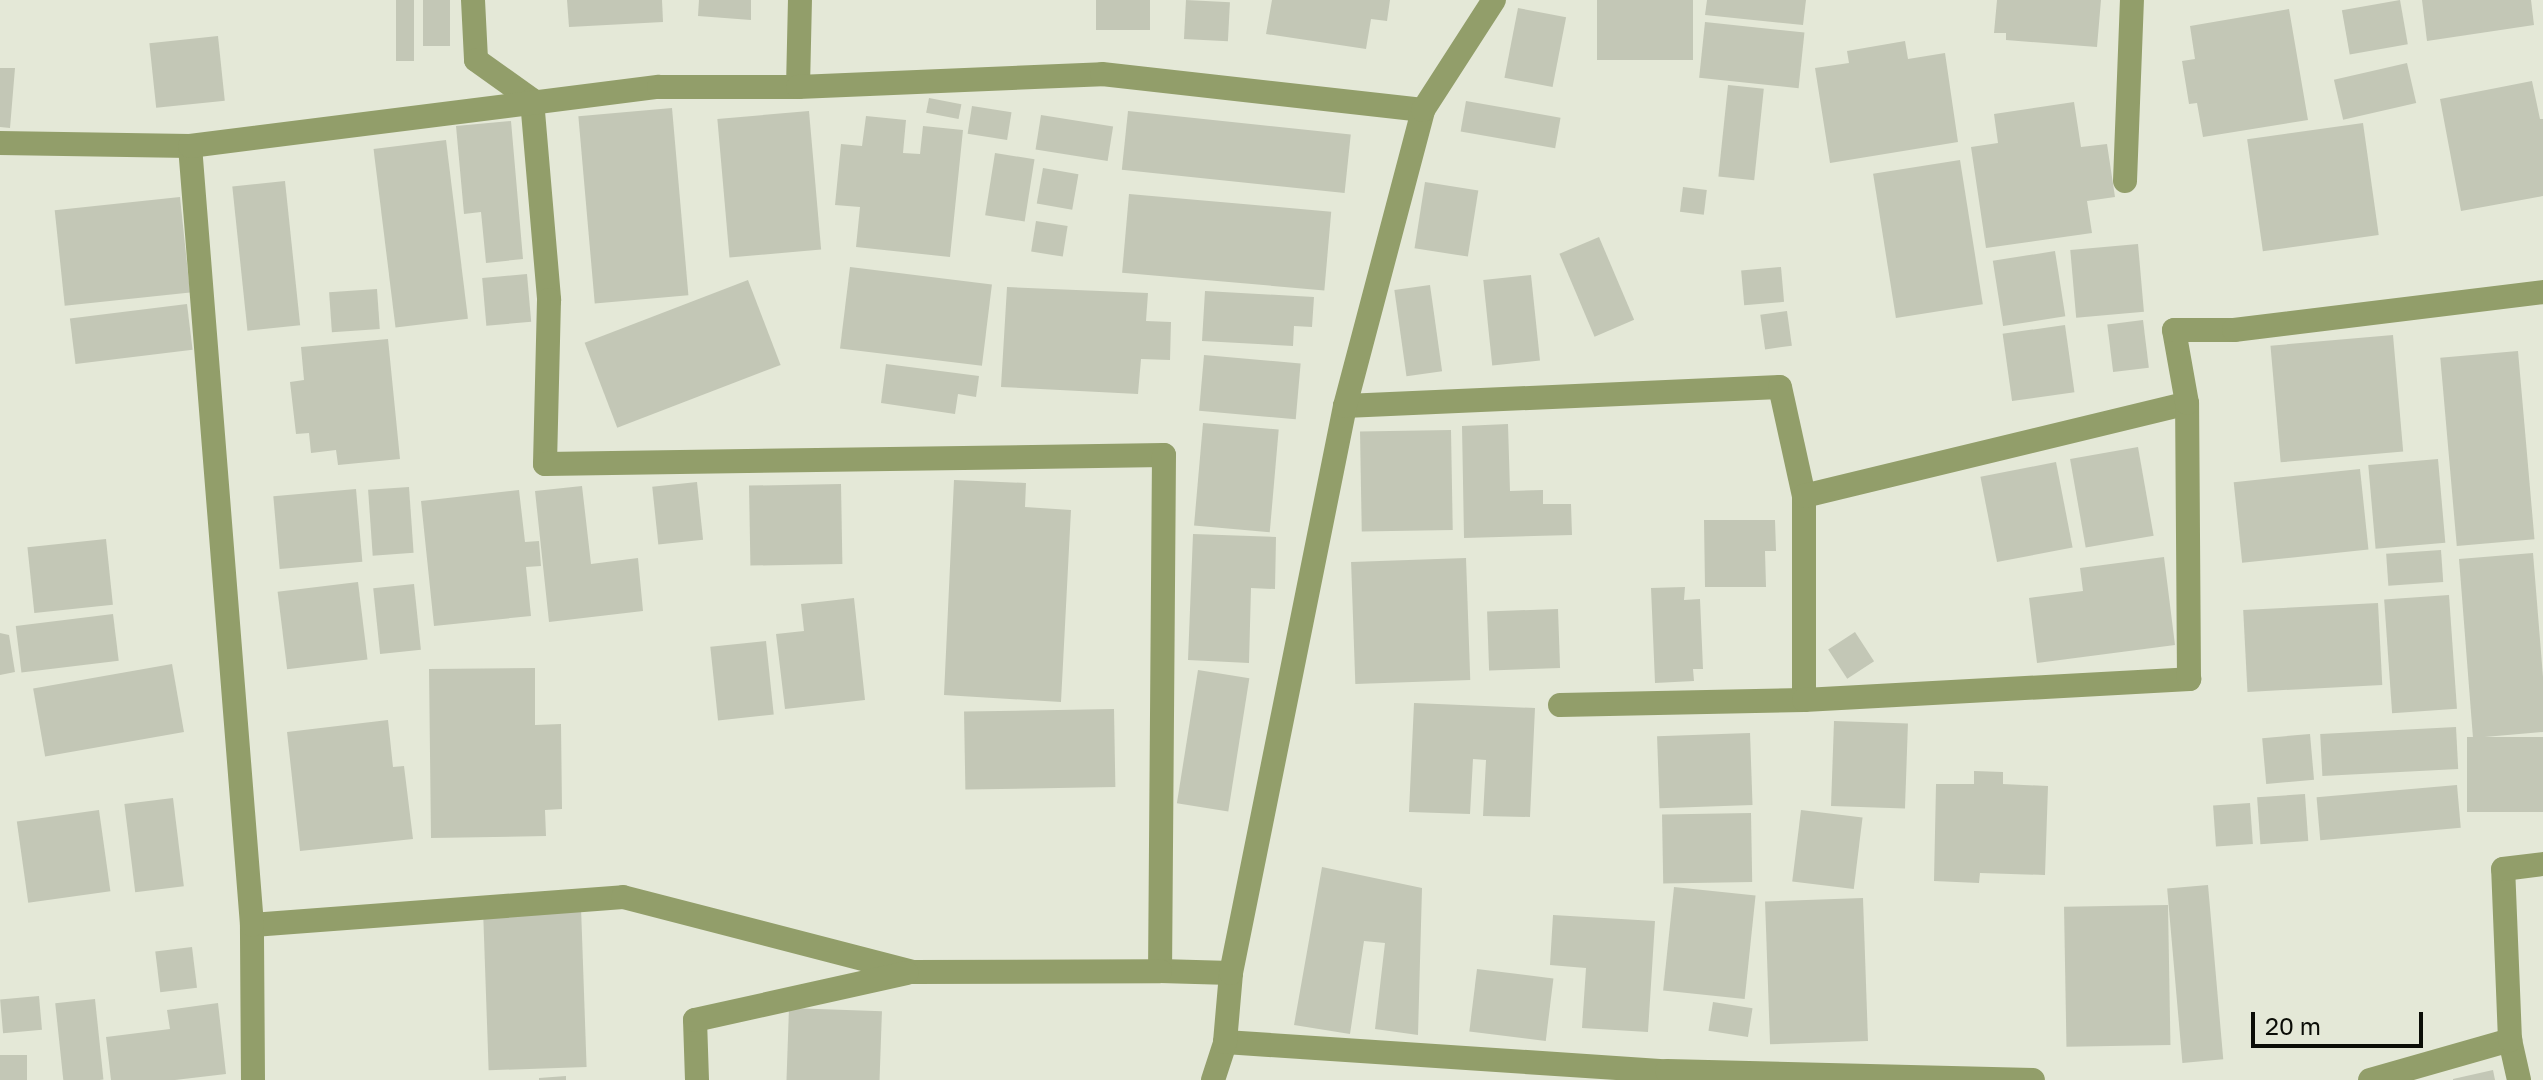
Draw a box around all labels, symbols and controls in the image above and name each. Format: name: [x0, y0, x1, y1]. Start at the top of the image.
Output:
scale bar: [2255, 996, 2427, 1046]
text: 20 m: [2265, 1011, 2321, 1040]

